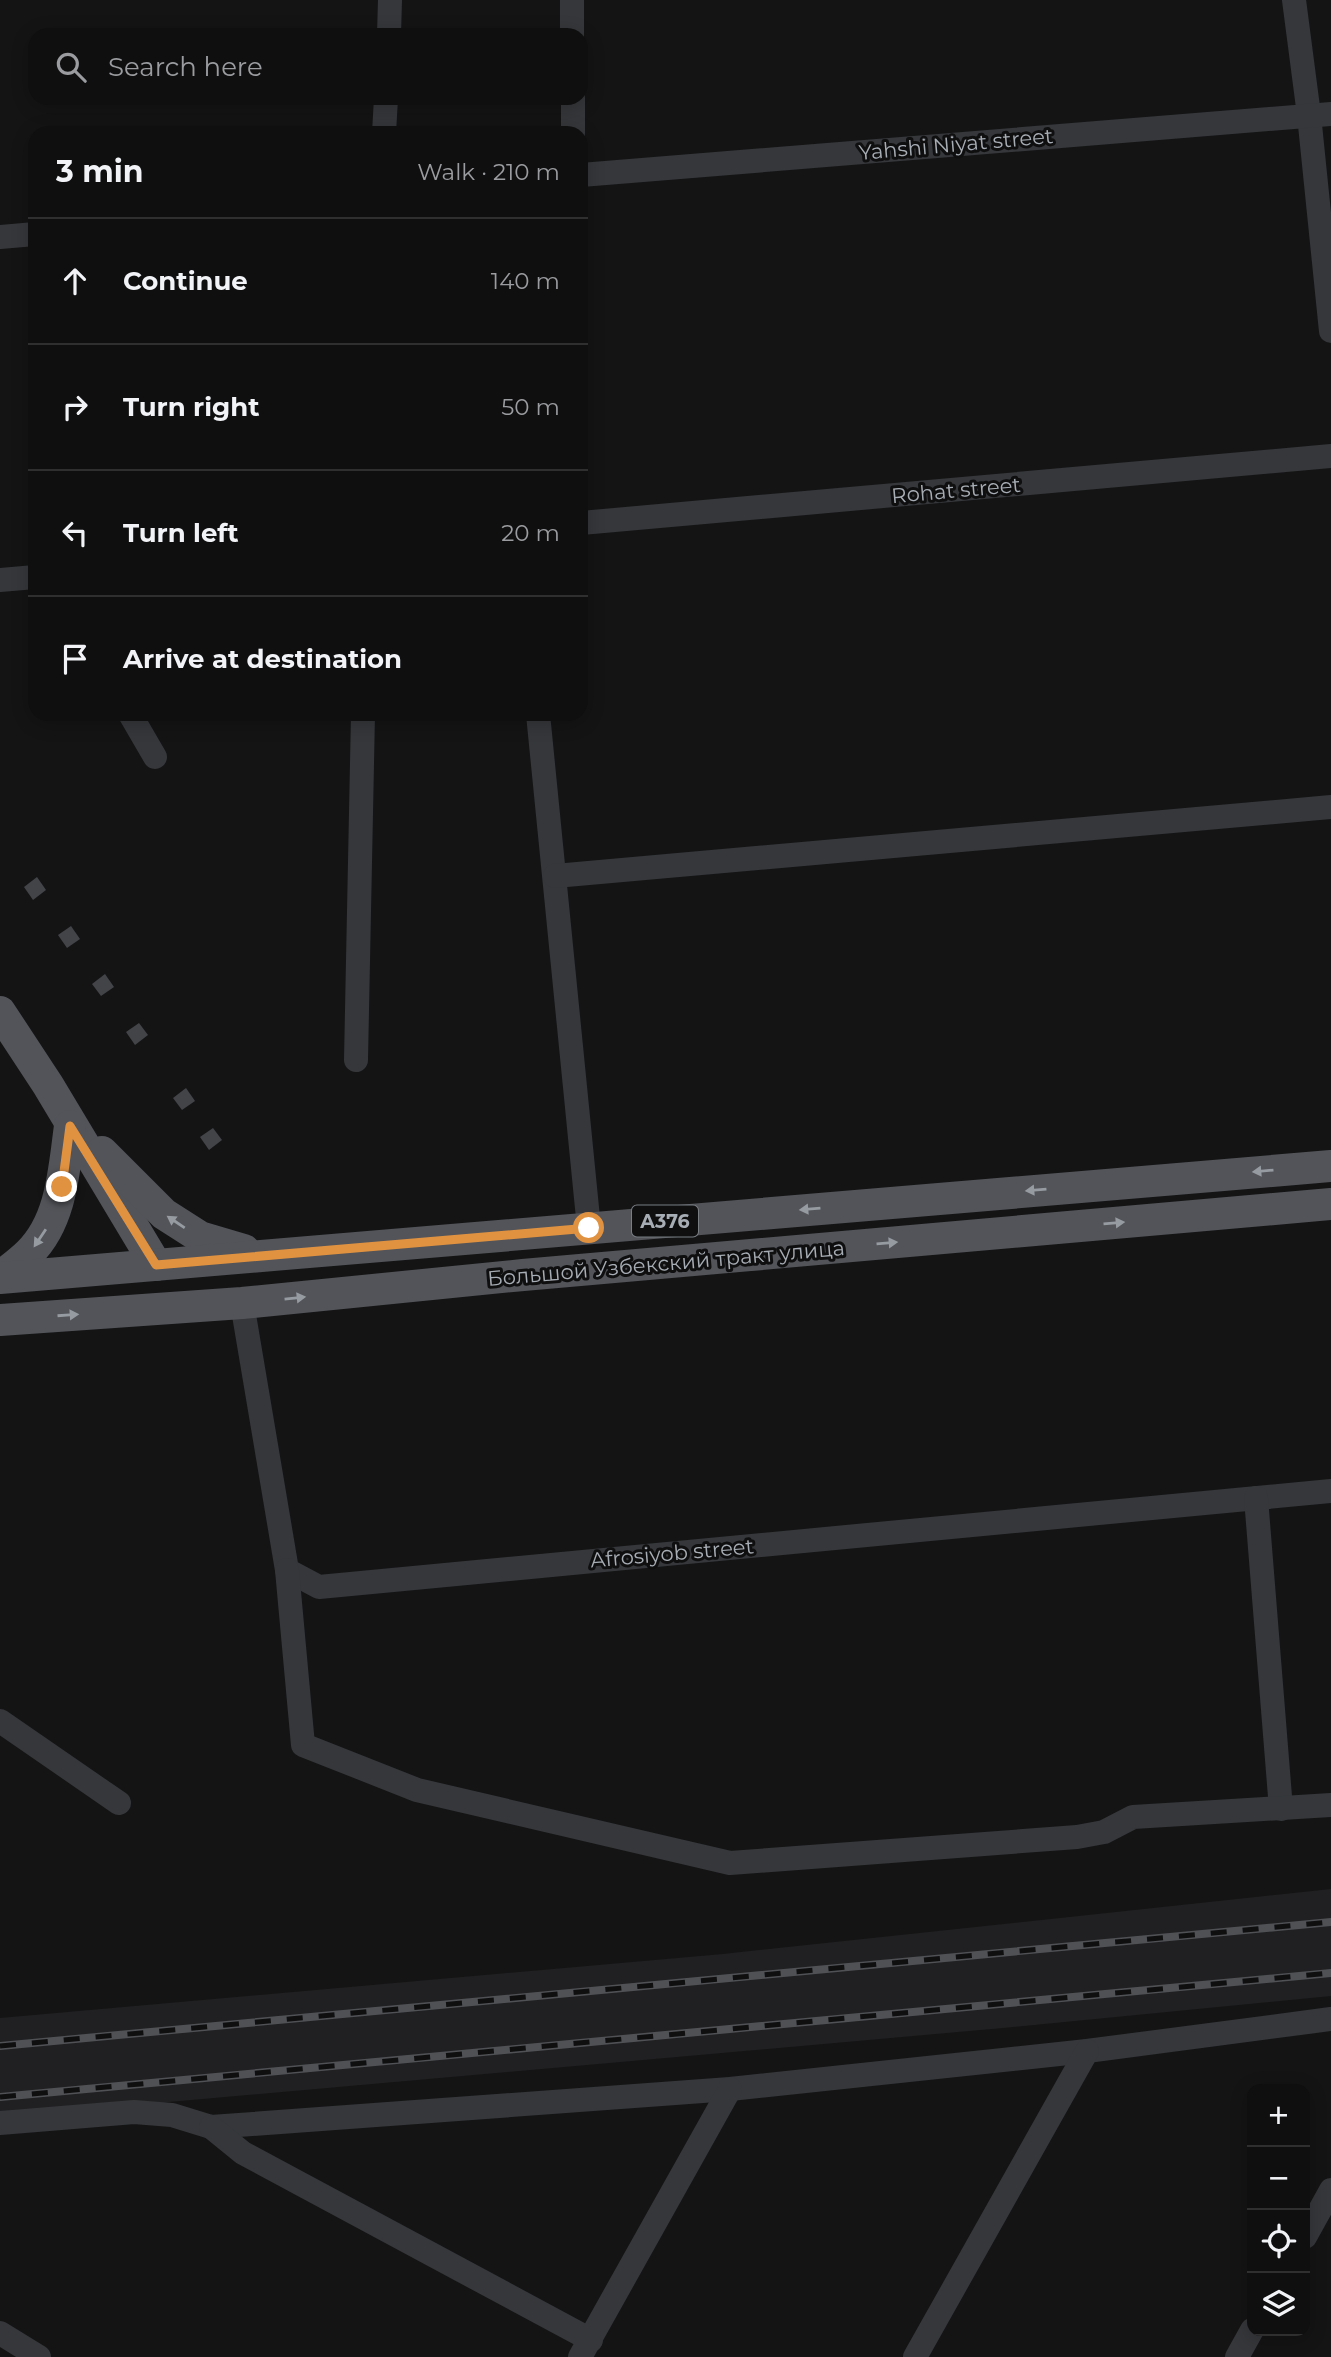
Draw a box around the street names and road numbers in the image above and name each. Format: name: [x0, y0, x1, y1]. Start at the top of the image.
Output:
street label: Yahshi Niyat street: [858, 123, 1054, 165]
street label: Rohat street: [890, 472, 1022, 508]
road number: A376: [632, 1205, 698, 1236]
street label: Большой Узбекский тракт улица: [486, 1235, 846, 1291]
street label: Afrosiyob street: [589, 1533, 755, 1573]

